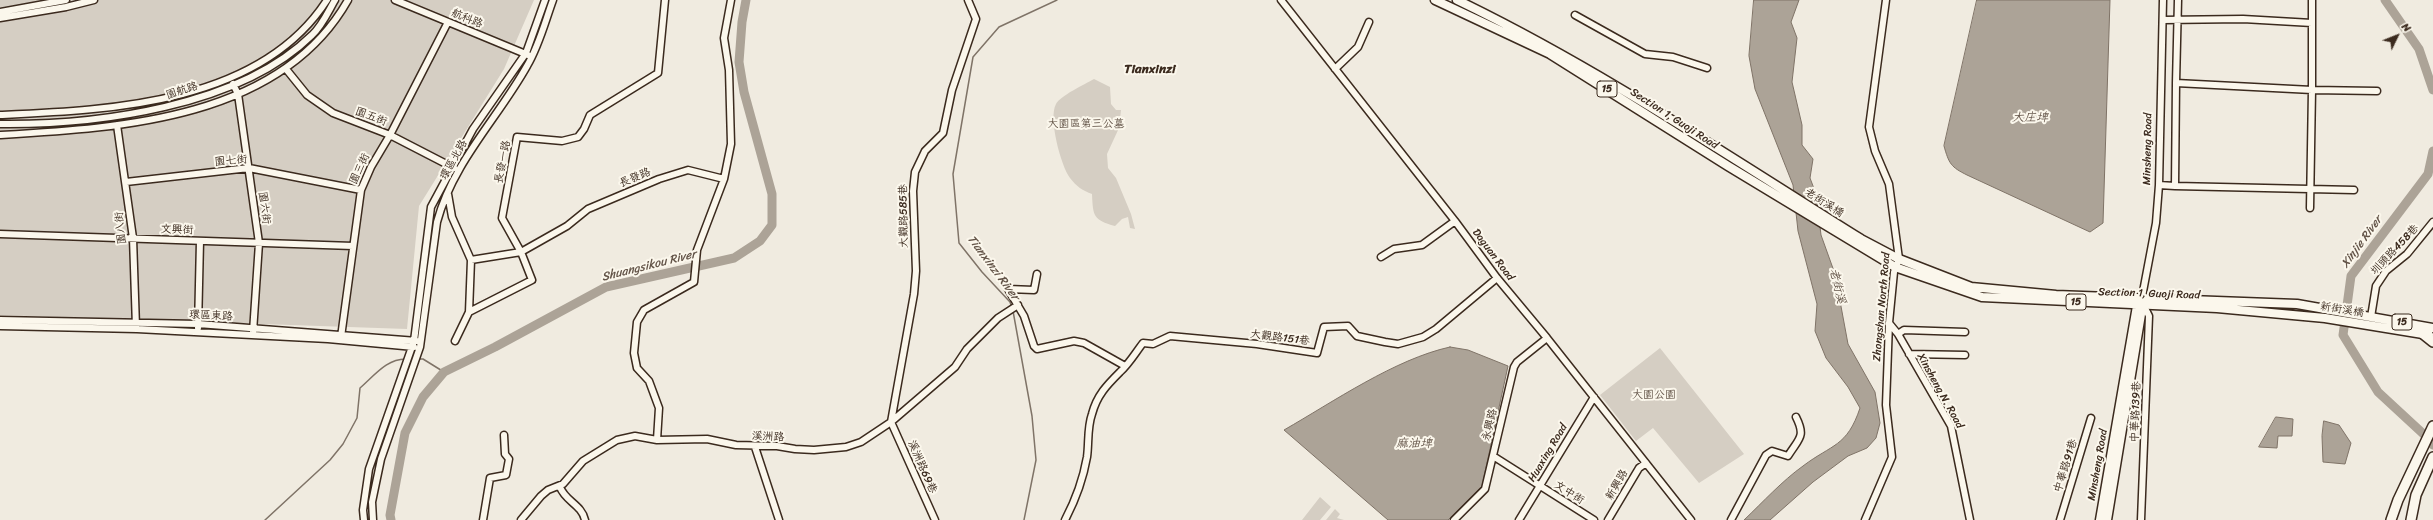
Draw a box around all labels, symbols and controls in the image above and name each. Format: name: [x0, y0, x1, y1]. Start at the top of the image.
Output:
street label: 航科路: [449, 7, 485, 31]
north arrow: [2377, 16, 2417, 56]
text: N: [2397, 18, 2416, 37]
district label: Tianxinzi: [1124, 62, 1176, 78]
street label: 園航路: [164, 80, 200, 102]
road number: 15: [1597, 81, 1617, 97]
street label: Section 1, Guoji Road: [1628, 86, 1720, 152]
street label: 園五街: [353, 105, 389, 129]
water label: 大庄埤: [2012, 111, 2048, 125]
street label: Minsheng Road: [2141, 113, 2155, 185]
park label: 大園區第三公墓: [1048, 117, 1124, 131]
street label: 環區北路: [438, 138, 470, 182]
street label: 長發一路: [492, 139, 514, 185]
street label: 園三街: [347, 151, 373, 187]
street label: 園七街: [214, 153, 248, 169]
street label: 長發路: [617, 165, 653, 191]
street label: 大觀路585巷: [897, 184, 911, 248]
street label: 老街溪橋: [1802, 186, 1846, 220]
street label: 園六街: [255, 191, 273, 225]
street label: 園八街: [113, 211, 129, 245]
water label: Xinjie River: [2338, 213, 2386, 271]
street label: 圳頭路458巷: [2368, 222, 2422, 278]
street label: 文興街: [160, 223, 194, 237]
street label: Daguan Road: [1469, 226, 1517, 284]
water label: Tianxinzi River: [964, 233, 1022, 303]
water label: Shuangsikou River: [600, 247, 698, 285]
street label: Zhongshan North Road: [1871, 252, 1893, 362]
water label: 老街溪: [1826, 267, 1848, 305]
street label: Section 1, Guoji Road: [2098, 286, 2200, 302]
road number: 15: [2066, 294, 2086, 310]
street label: 新街溪橋: [2319, 300, 2365, 320]
street label: 環區東路: [189, 308, 233, 324]
road number: 15: [2392, 314, 2412, 330]
street label: 大觀路151巷: [1249, 328, 1311, 348]
street label: Xinsheng N. Road: [1914, 351, 1966, 431]
street label: 中華路139巷: [2128, 381, 2144, 443]
park label: 大園公園: [1632, 388, 1676, 402]
street label: 永興路: [1480, 407, 1500, 443]
street label: Huaxing Road: [1525, 421, 1571, 485]
street label: Minsheng Road: [2085, 428, 2111, 502]
street label: 溪洲路: [751, 430, 785, 444]
water label: 麻油埤: [1396, 437, 1432, 451]
street label: 溪洲路69巷: [904, 438, 940, 496]
street label: 中華路91巷: [2052, 438, 2080, 494]
street label: 新興路: [1603, 467, 1631, 503]
street label: 文中街: [1552, 479, 1586, 507]

